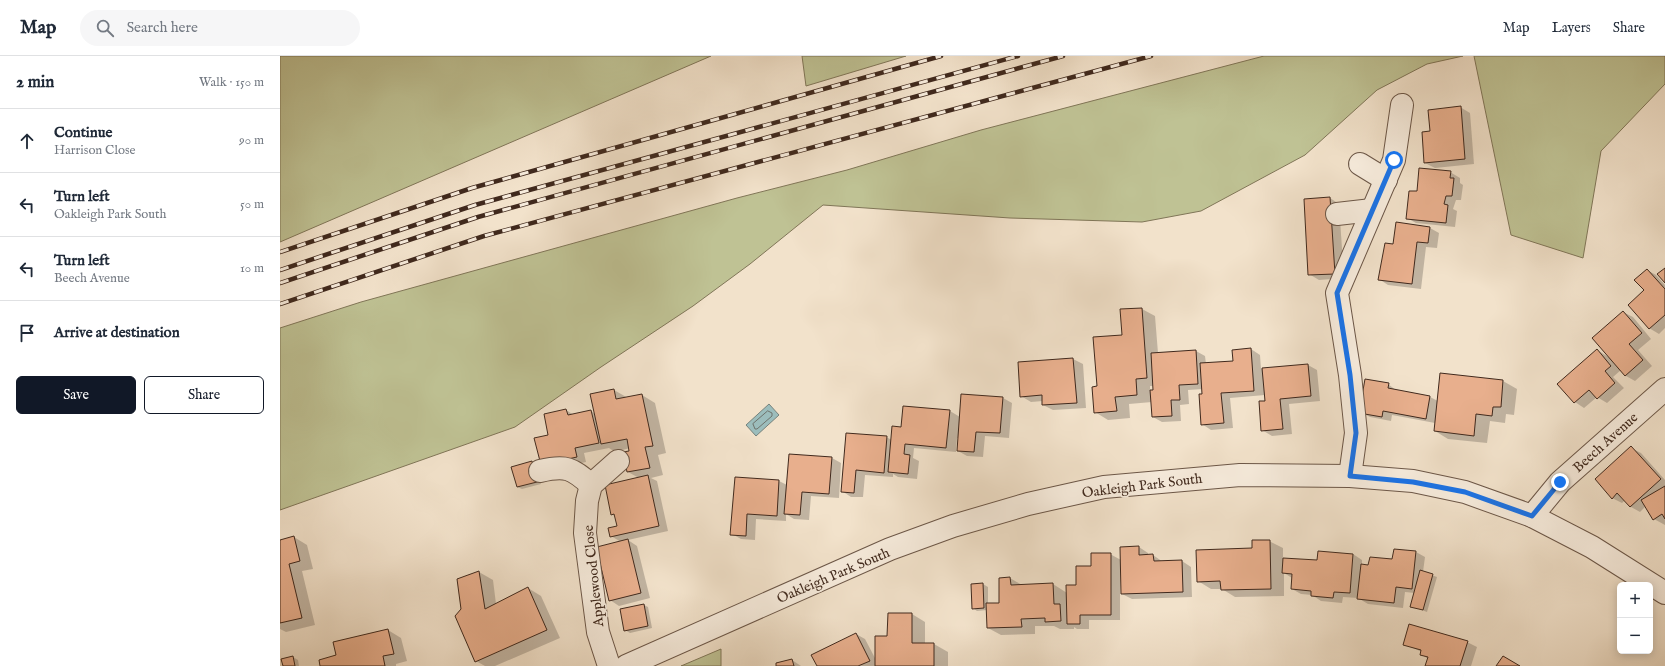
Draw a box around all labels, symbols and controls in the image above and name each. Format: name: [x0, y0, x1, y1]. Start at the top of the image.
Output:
search box: [80, 10, 360, 46]
text: Map: [20, 16, 56, 40]
icon: search: [94, 17, 116, 39]
text: Search here: [126, 18, 198, 37]
text: Map: [1503, 19, 1530, 37]
text: Layers: [1552, 19, 1591, 37]
text: Share: [1613, 19, 1645, 37]
text: 2 min: [16, 72, 54, 93]
text: Walk · 150 m: [199, 74, 264, 91]
text: Continue: [54, 123, 112, 142]
icon: ahead: [16, 130, 38, 152]
text: 90 m: [239, 132, 264, 149]
text: Harrison Close: [54, 142, 135, 159]
route start: [1385, 151, 1403, 169]
text: Turn left: [54, 187, 110, 206]
icon: left: [16, 194, 38, 216]
text: 50 m: [240, 196, 264, 213]
text: Oakleigh Park South: [54, 206, 166, 223]
text: Turn left: [54, 251, 110, 270]
icon: left: [16, 258, 38, 280]
text: 10 m: [240, 260, 264, 277]
text: Beech Avenue: [54, 270, 130, 287]
icon: arrive: [16, 322, 38, 344]
text: Arrive at destination: [54, 323, 180, 342]
button: Save: [16, 376, 136, 414]
button: Share: [144, 376, 264, 414]
street label: Beech Avenue: [1569, 408, 1642, 477]
street label: Oakleigh Park South: [1081, 470, 1204, 502]
route end: [1551, 473, 1569, 491]
street label: Applewood Close: [580, 524, 608, 629]
street label: Oakleigh Park South: [774, 544, 893, 608]
map controls: [1617, 582, 1653, 654]
button: +: [1617, 582, 1653, 618]
button: −: [1617, 618, 1653, 654]

